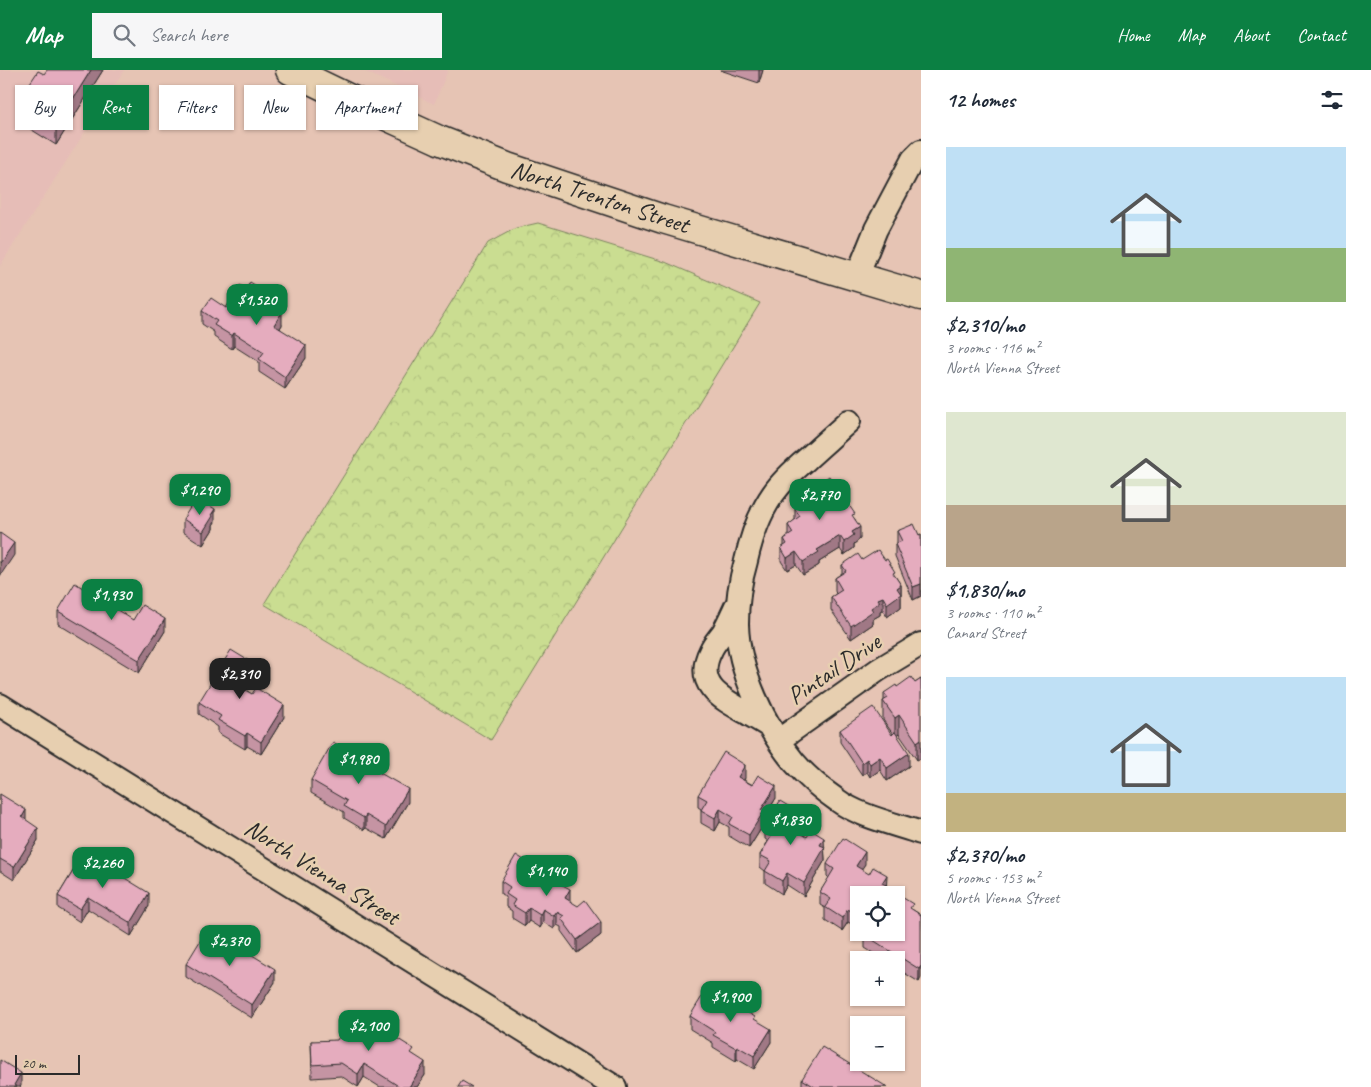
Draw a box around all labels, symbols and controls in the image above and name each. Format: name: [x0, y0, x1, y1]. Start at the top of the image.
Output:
search box: [92, 13, 442, 58]
text: Map: [25, 20, 62, 50]
icon: search: [110, 21, 138, 49]
text: Search here: [150, 23, 228, 47]
text: Home: [1117, 24, 1150, 46]
text: Map: [1178, 24, 1205, 46]
text: About: [1233, 24, 1269, 46]
text: Contact: [1297, 24, 1346, 46]
chip: Buy: [15, 85, 73, 130]
chip: Rent: [83, 85, 149, 130]
chip: Filters: [159, 85, 234, 130]
chip: New: [244, 85, 306, 130]
chip: Apartment: [316, 85, 418, 130]
icon: filters: [1318, 86, 1346, 114]
text: 12 homes: [946, 87, 1015, 113]
street label: North Trenton Street: [507, 153, 696, 242]
icon: home: [1101, 180, 1191, 270]
pin: $1,520: [216, 284, 298, 326]
text: $1,520: [238, 290, 276, 310]
text: $2,310/mo: [946, 312, 1024, 338]
text: 3 rooms · 116 m²: [946, 338, 1040, 358]
text: North Vienna Street: [946, 358, 1059, 378]
icon: home: [1101, 445, 1191, 535]
pin: $1,290: [159, 474, 241, 516]
pin: $2,770: [779, 478, 861, 521]
text: $1,290: [181, 480, 219, 500]
text: $2,770: [800, 485, 840, 505]
text: $1,830/mo: [946, 577, 1024, 603]
pin: $1,930: [71, 578, 153, 621]
text: $1,930: [93, 585, 131, 605]
text: 3 rooms · 110 m²: [946, 603, 1040, 623]
text: Canard Street: [946, 623, 1025, 643]
street label: Pintail Drive: [781, 625, 888, 712]
pin: $2,310: [199, 658, 281, 700]
text: $2,310: [220, 664, 260, 684]
icon: home: [1101, 710, 1191, 800]
pin: $1,980: [318, 742, 400, 785]
text: $1,980: [340, 749, 378, 769]
pin: $1,830: [750, 804, 832, 846]
text: $1,830: [771, 810, 811, 830]
street label: North Vienna Street: [238, 812, 408, 934]
text: $2,370/mo: [946, 842, 1024, 868]
pin: $2,260: [62, 846, 144, 889]
text: $2,260: [83, 853, 123, 873]
pin: $1,140: [506, 854, 588, 897]
text: $1,140: [527, 861, 567, 881]
text: 5 rooms · 153 m²: [946, 868, 1040, 888]
map controls: [850, 886, 905, 1071]
button: locate: [850, 886, 905, 941]
text: North Vienna Street: [946, 888, 1059, 908]
pin: $2,370: [189, 924, 271, 967]
text: $2,370: [210, 931, 250, 951]
button: +: [850, 951, 905, 1006]
pin: $1,900: [690, 980, 772, 1023]
text: $1,900: [712, 987, 750, 1007]
pin: $2,100: [328, 1010, 410, 1052]
text: $2,100: [349, 1016, 389, 1036]
button: −: [850, 1016, 905, 1071]
scale bar: [15, 1052, 80, 1075]
text: 20 m: [22, 1055, 46, 1072]

